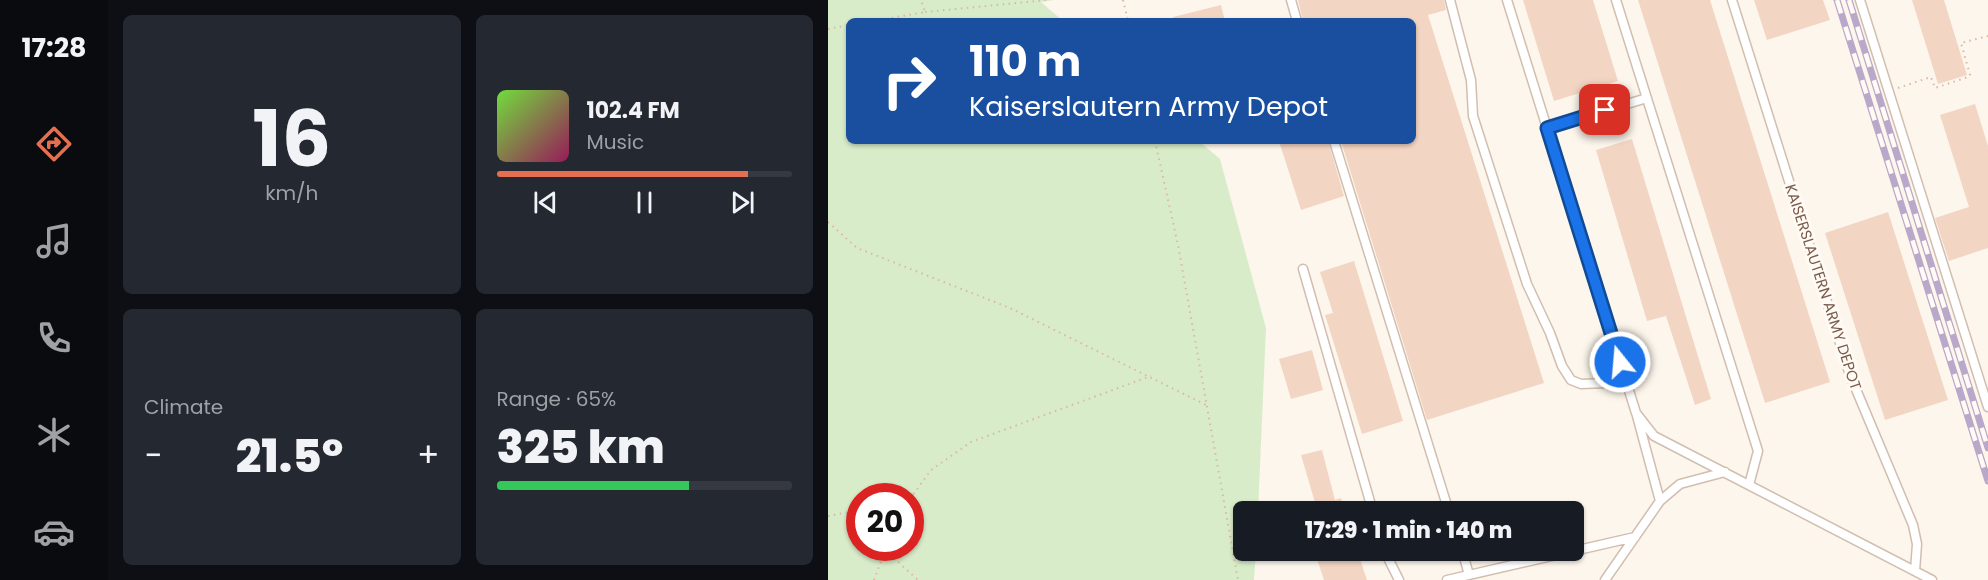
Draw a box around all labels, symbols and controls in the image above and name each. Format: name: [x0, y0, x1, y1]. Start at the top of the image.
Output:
text: 17:28: [21, 29, 87, 66]
text: 110 m: [969, 32, 1081, 91]
icon: right: [870, 42, 948, 120]
text: 16: [252, 84, 331, 193]
pin: [1579, 84, 1630, 135]
text: Kaiserslautern Army Depot: [969, 88, 1328, 125]
icon: arrive: [1588, 93, 1621, 126]
text: 102.4 FM: [587, 95, 680, 126]
icon: directions: [33, 123, 75, 165]
text: Music: [587, 128, 644, 156]
text: km/h: [265, 179, 318, 207]
street label: KAISERSLAUTERN ARMY DEPOT: [1780, 181, 1867, 392]
icon: previous: [529, 186, 562, 219]
icon: pause: [628, 186, 661, 219]
icon: next: [726, 186, 759, 219]
icon: music: [33, 220, 75, 262]
icon: phone: [33, 317, 75, 359]
position arrow: [1588, 330, 1652, 394]
text: Range · 65%: [497, 385, 616, 413]
text: Climate: [144, 393, 223, 421]
icon: climate: [33, 414, 75, 456]
text: 325 km: [497, 416, 665, 479]
text: 21.5°: [236, 425, 343, 488]
text: −: [144, 432, 162, 479]
text: +: [417, 432, 440, 479]
speed limit sign: 20: [846, 483, 924, 561]
icon: car: [33, 511, 75, 553]
text: 17:29 · 1 min · 140 m: [1305, 515, 1512, 546]

